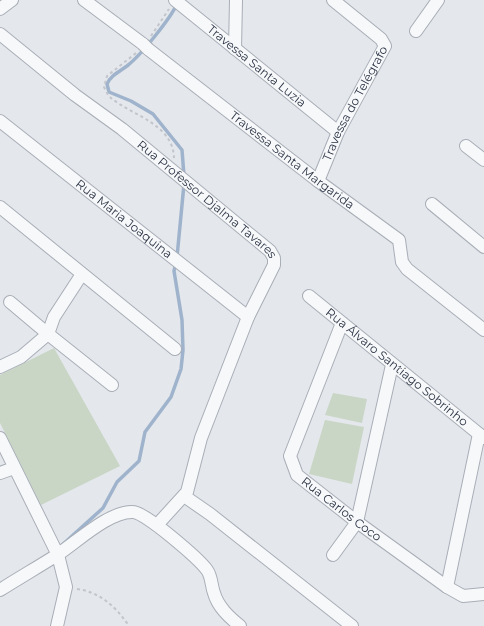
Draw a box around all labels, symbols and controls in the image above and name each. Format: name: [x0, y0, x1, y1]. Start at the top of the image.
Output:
street label: Travessa Santa Luzia: [205, 21, 309, 110]
street label: Travessa do Telégrafo: [319, 43, 391, 163]
street label: Travessa Santa Margarida: [227, 107, 358, 212]
street label: Rua Professor Djalma Tavares: [134, 137, 281, 261]
street label: Rua Maria Joaquina: [73, 176, 176, 261]
street label: Rua Álvaro Santiago Sobrinho: [323, 305, 471, 429]
street label: Rua Carlos Coco: [299, 473, 385, 544]

